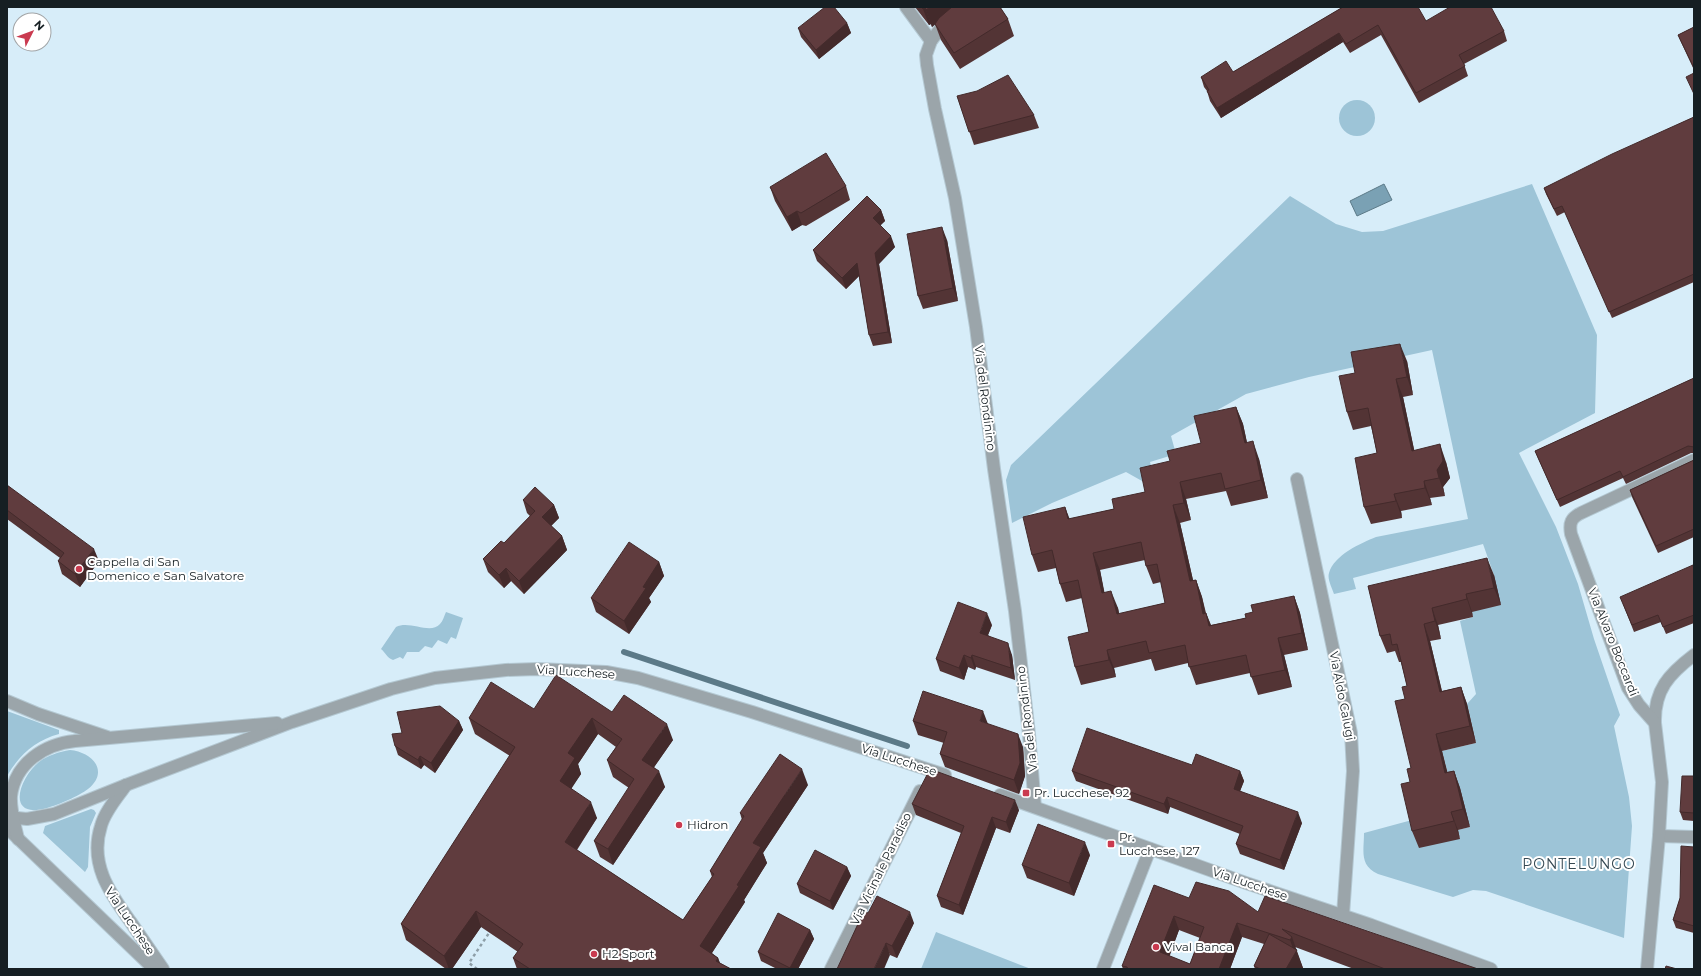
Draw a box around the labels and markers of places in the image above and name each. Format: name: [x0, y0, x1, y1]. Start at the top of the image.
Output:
place label: Cappella di San Domenico e San Salvatore: [87, 554, 244, 583]
marker: Cappella di San Domenico e San Salvatore: [74, 564, 84, 574]
place label: Pr. Lucchese, 92: [1034, 785, 1130, 800]
marker: Pr. Lucchese, 92: [1021, 788, 1031, 798]
place label: Hidron: [687, 817, 728, 832]
marker: Hidron: [674, 820, 684, 830]
place label: Pr. Lucchese, 127: [1119, 829, 1200, 858]
marker: Pr. Lucchese, 127: [1106, 839, 1116, 849]
place label: Vival Banca: [1164, 939, 1233, 954]
marker: Vival Banca: [1151, 942, 1161, 952]
place label: H2 Sport: [602, 946, 655, 961]
marker: H2 Sport: [589, 949, 599, 959]

